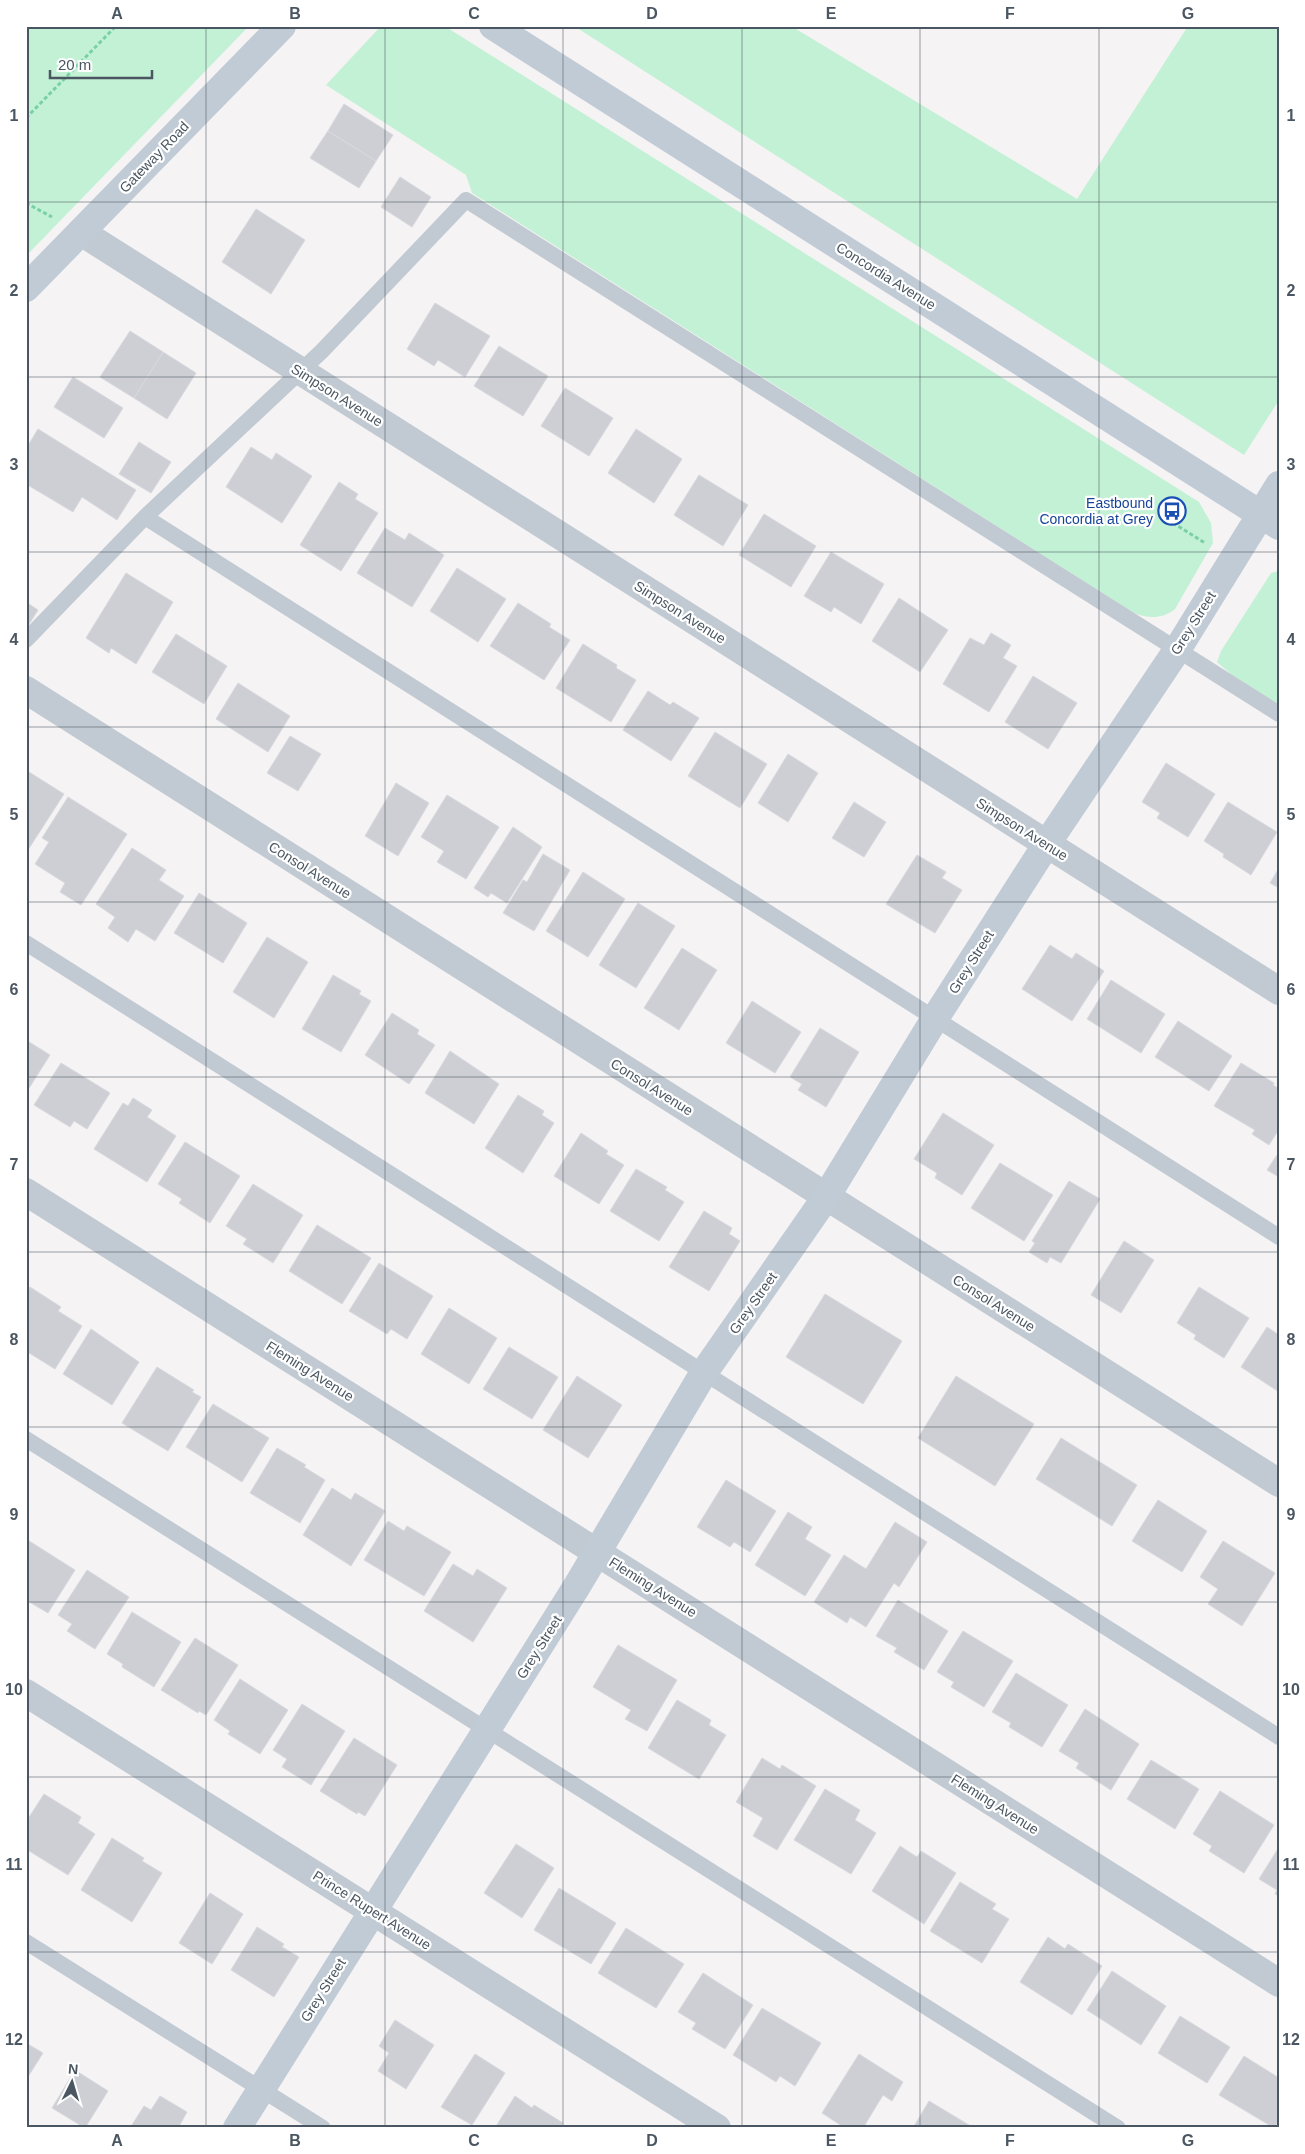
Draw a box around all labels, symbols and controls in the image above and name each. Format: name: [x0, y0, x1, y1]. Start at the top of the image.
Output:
text: A: [111, 5, 123, 22]
text: B: [289, 5, 301, 22]
text: C: [468, 5, 480, 22]
text: D: [646, 5, 658, 22]
text: E: [826, 5, 837, 22]
text: F: [1005, 5, 1015, 22]
text: G: [1182, 5, 1194, 22]
scale bar: [50, 48, 152, 80]
text: 20 m: [58, 56, 91, 73]
text: 1: [10, 107, 19, 124]
text: 1: [1287, 107, 1296, 124]
street label: Gateway Road: [116, 118, 192, 196]
street label: Concordia Avenue: [833, 239, 939, 313]
text: 2: [10, 282, 19, 299]
text: 2: [1287, 282, 1296, 299]
street label: Simpson Avenue: [288, 360, 386, 430]
text: 3: [10, 456, 19, 473]
text: 3: [1287, 456, 1296, 473]
place label: Eastbound Concordia at Grey: [1039, 495, 1153, 527]
bus stop icon: Eastbound Concordia at Grey: [1157, 496, 1187, 526]
street label: Simpson Avenue: [631, 577, 729, 647]
street label: Grey Street: [1167, 588, 1219, 658]
text: 4: [10, 631, 19, 648]
text: 4: [1287, 631, 1296, 648]
street label: Simpson Avenue: [973, 794, 1071, 864]
text: 5: [10, 806, 19, 823]
text: 5: [1287, 806, 1296, 823]
street label: Consol Avenue: [266, 838, 354, 902]
street label: Grey Street: [945, 927, 997, 997]
text: 6: [10, 981, 19, 998]
text: 6: [1287, 981, 1296, 998]
street label: Consol Avenue: [608, 1055, 696, 1119]
text: 7: [10, 1156, 19, 1173]
text: 7: [1287, 1156, 1296, 1173]
street label: Grey Street: [726, 1269, 780, 1337]
street label: Consol Avenue: [950, 1271, 1038, 1335]
text: 8: [10, 1331, 19, 1348]
text: 8: [1287, 1331, 1296, 1348]
street label: Fleming Avenue: [263, 1338, 357, 1404]
text: 9: [10, 1506, 19, 1523]
text: 9: [1287, 1506, 1296, 1523]
street label: Fleming Avenue: [606, 1554, 700, 1620]
street label: Grey Street: [513, 1612, 565, 1682]
text: 10: [5, 1681, 23, 1698]
text: 10: [1282, 1681, 1300, 1698]
street label: Fleming Avenue: [948, 1771, 1042, 1837]
text: 11: [6, 1856, 23, 1873]
text: 11: [1283, 1856, 1300, 1873]
street label: Prince Rupert Avenue: [310, 1867, 434, 1953]
street label: Grey Street: [297, 1955, 349, 2025]
text: 12: [5, 2031, 23, 2048]
text: 12: [1282, 2031, 1300, 2048]
north arrow: [48, 2056, 98, 2106]
text: N: [67, 2061, 79, 2077]
text: A: [111, 2132, 123, 2149]
text: B: [289, 2132, 301, 2149]
text: C: [468, 2132, 480, 2149]
text: D: [646, 2132, 658, 2149]
text: E: [826, 2132, 837, 2149]
text: F: [1005, 2132, 1015, 2149]
text: G: [1182, 2132, 1194, 2149]

